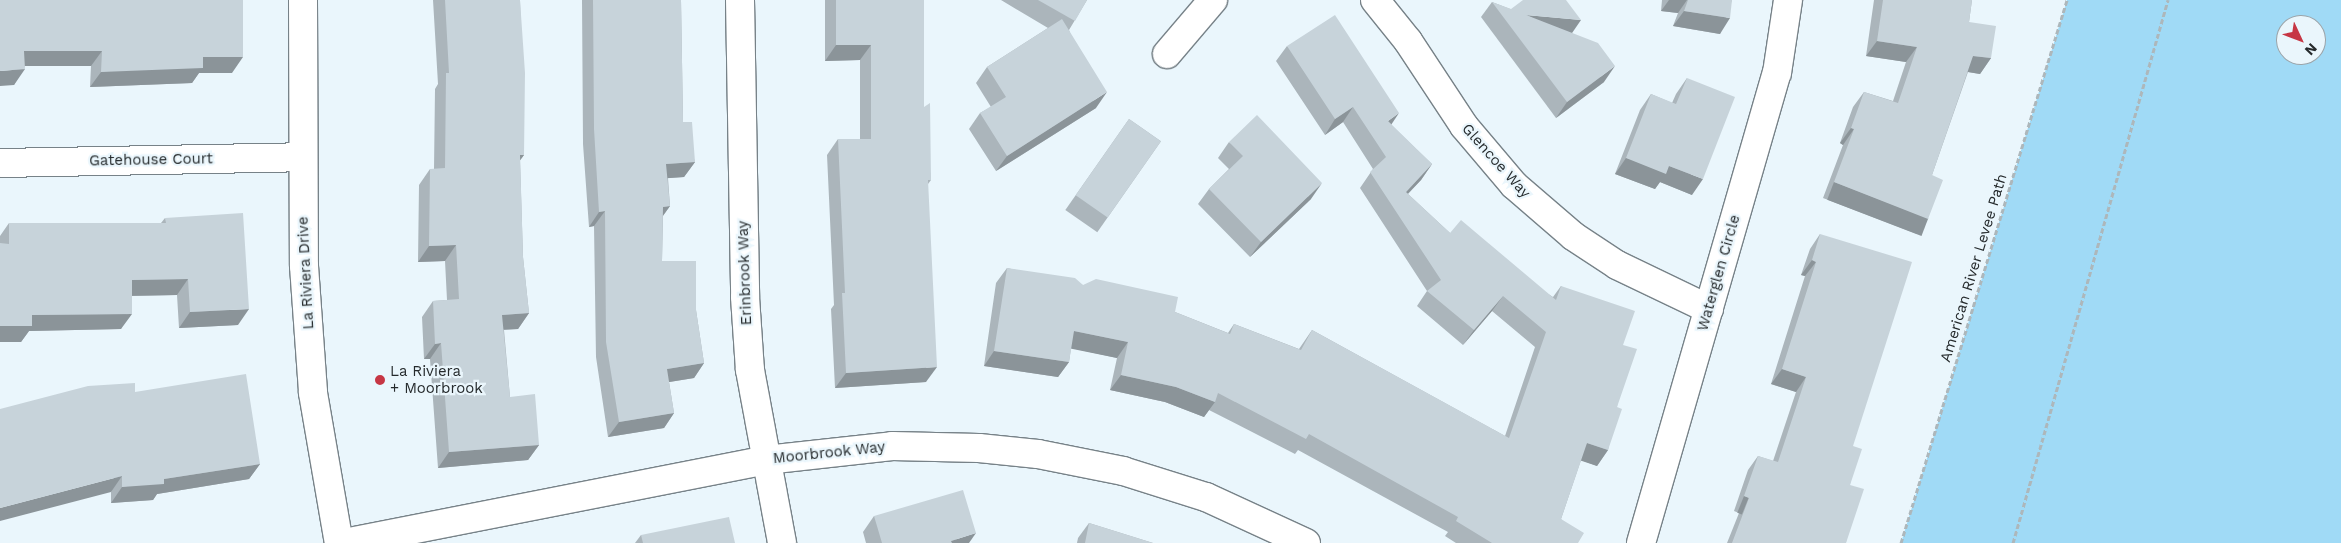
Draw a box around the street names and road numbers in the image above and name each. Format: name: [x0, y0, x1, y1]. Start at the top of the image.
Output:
street label: Glencoe Way: [1458, 120, 1534, 202]
street label: Gatehouse Court: [89, 150, 213, 170]
street label: American River Levee Path: [1937, 172, 2011, 364]
street label: Waterglen Circle: [1694, 213, 1744, 333]
street label: La Riviera Drive: [294, 216, 318, 330]
street label: Erinbrook Way: [734, 220, 756, 326]
street label: Moorbrook Way: [772, 438, 886, 468]

